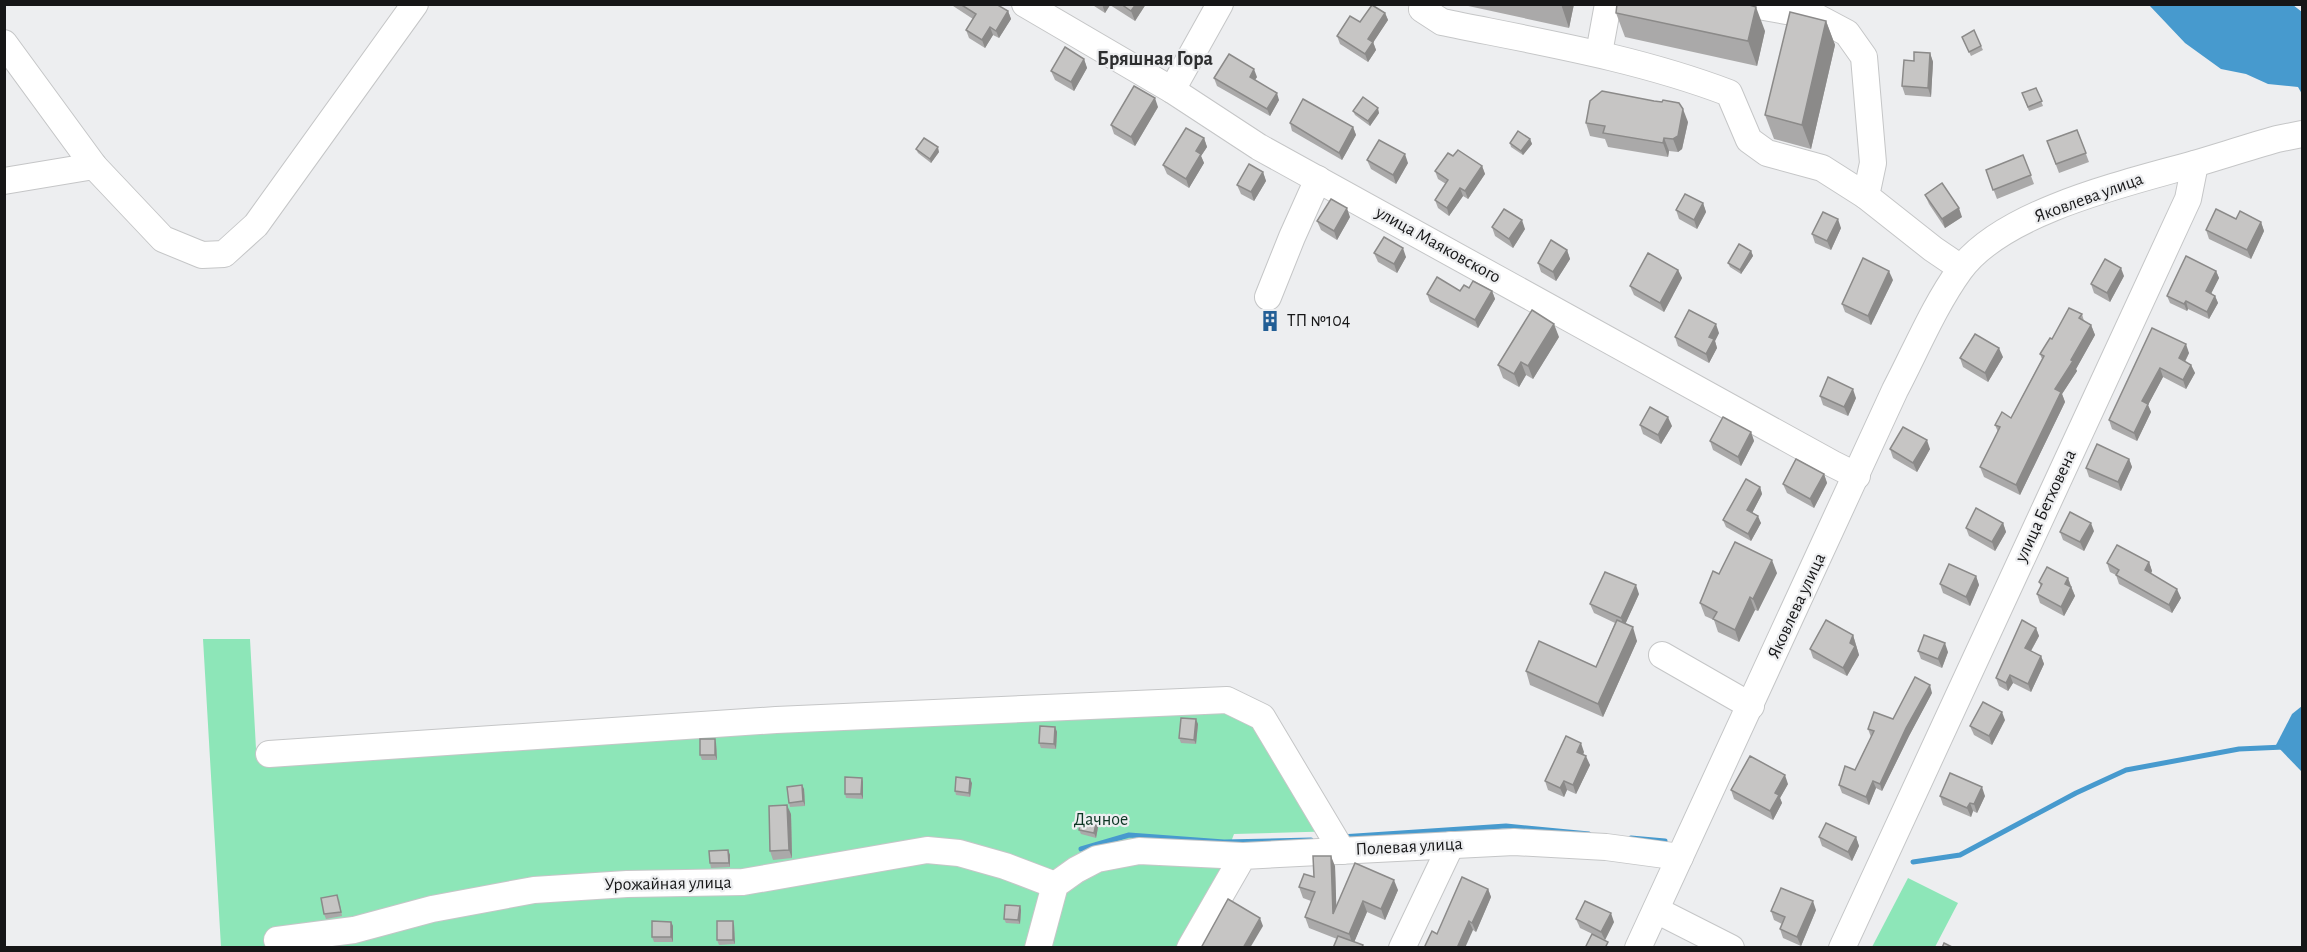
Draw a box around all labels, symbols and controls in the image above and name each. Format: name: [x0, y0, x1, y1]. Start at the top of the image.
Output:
district label: Бряшная Гора: [1097, 49, 1214, 69]
street label: Яковлева улица: [2032, 170, 2146, 226]
street label: улица Маяковского: [1372, 203, 1503, 287]
building icon: ТП №104: [1258, 309, 1282, 333]
place label: ТП №104: [1287, 312, 1351, 330]
street label: улица Бетховена: [2012, 447, 2080, 566]
street label: Яковлева улица: [1765, 551, 1829, 661]
park label: Дачное: [1074, 811, 1128, 829]
street label: Полевая улица: [1355, 835, 1463, 859]
street label: Урожайная улица: [604, 874, 732, 894]

